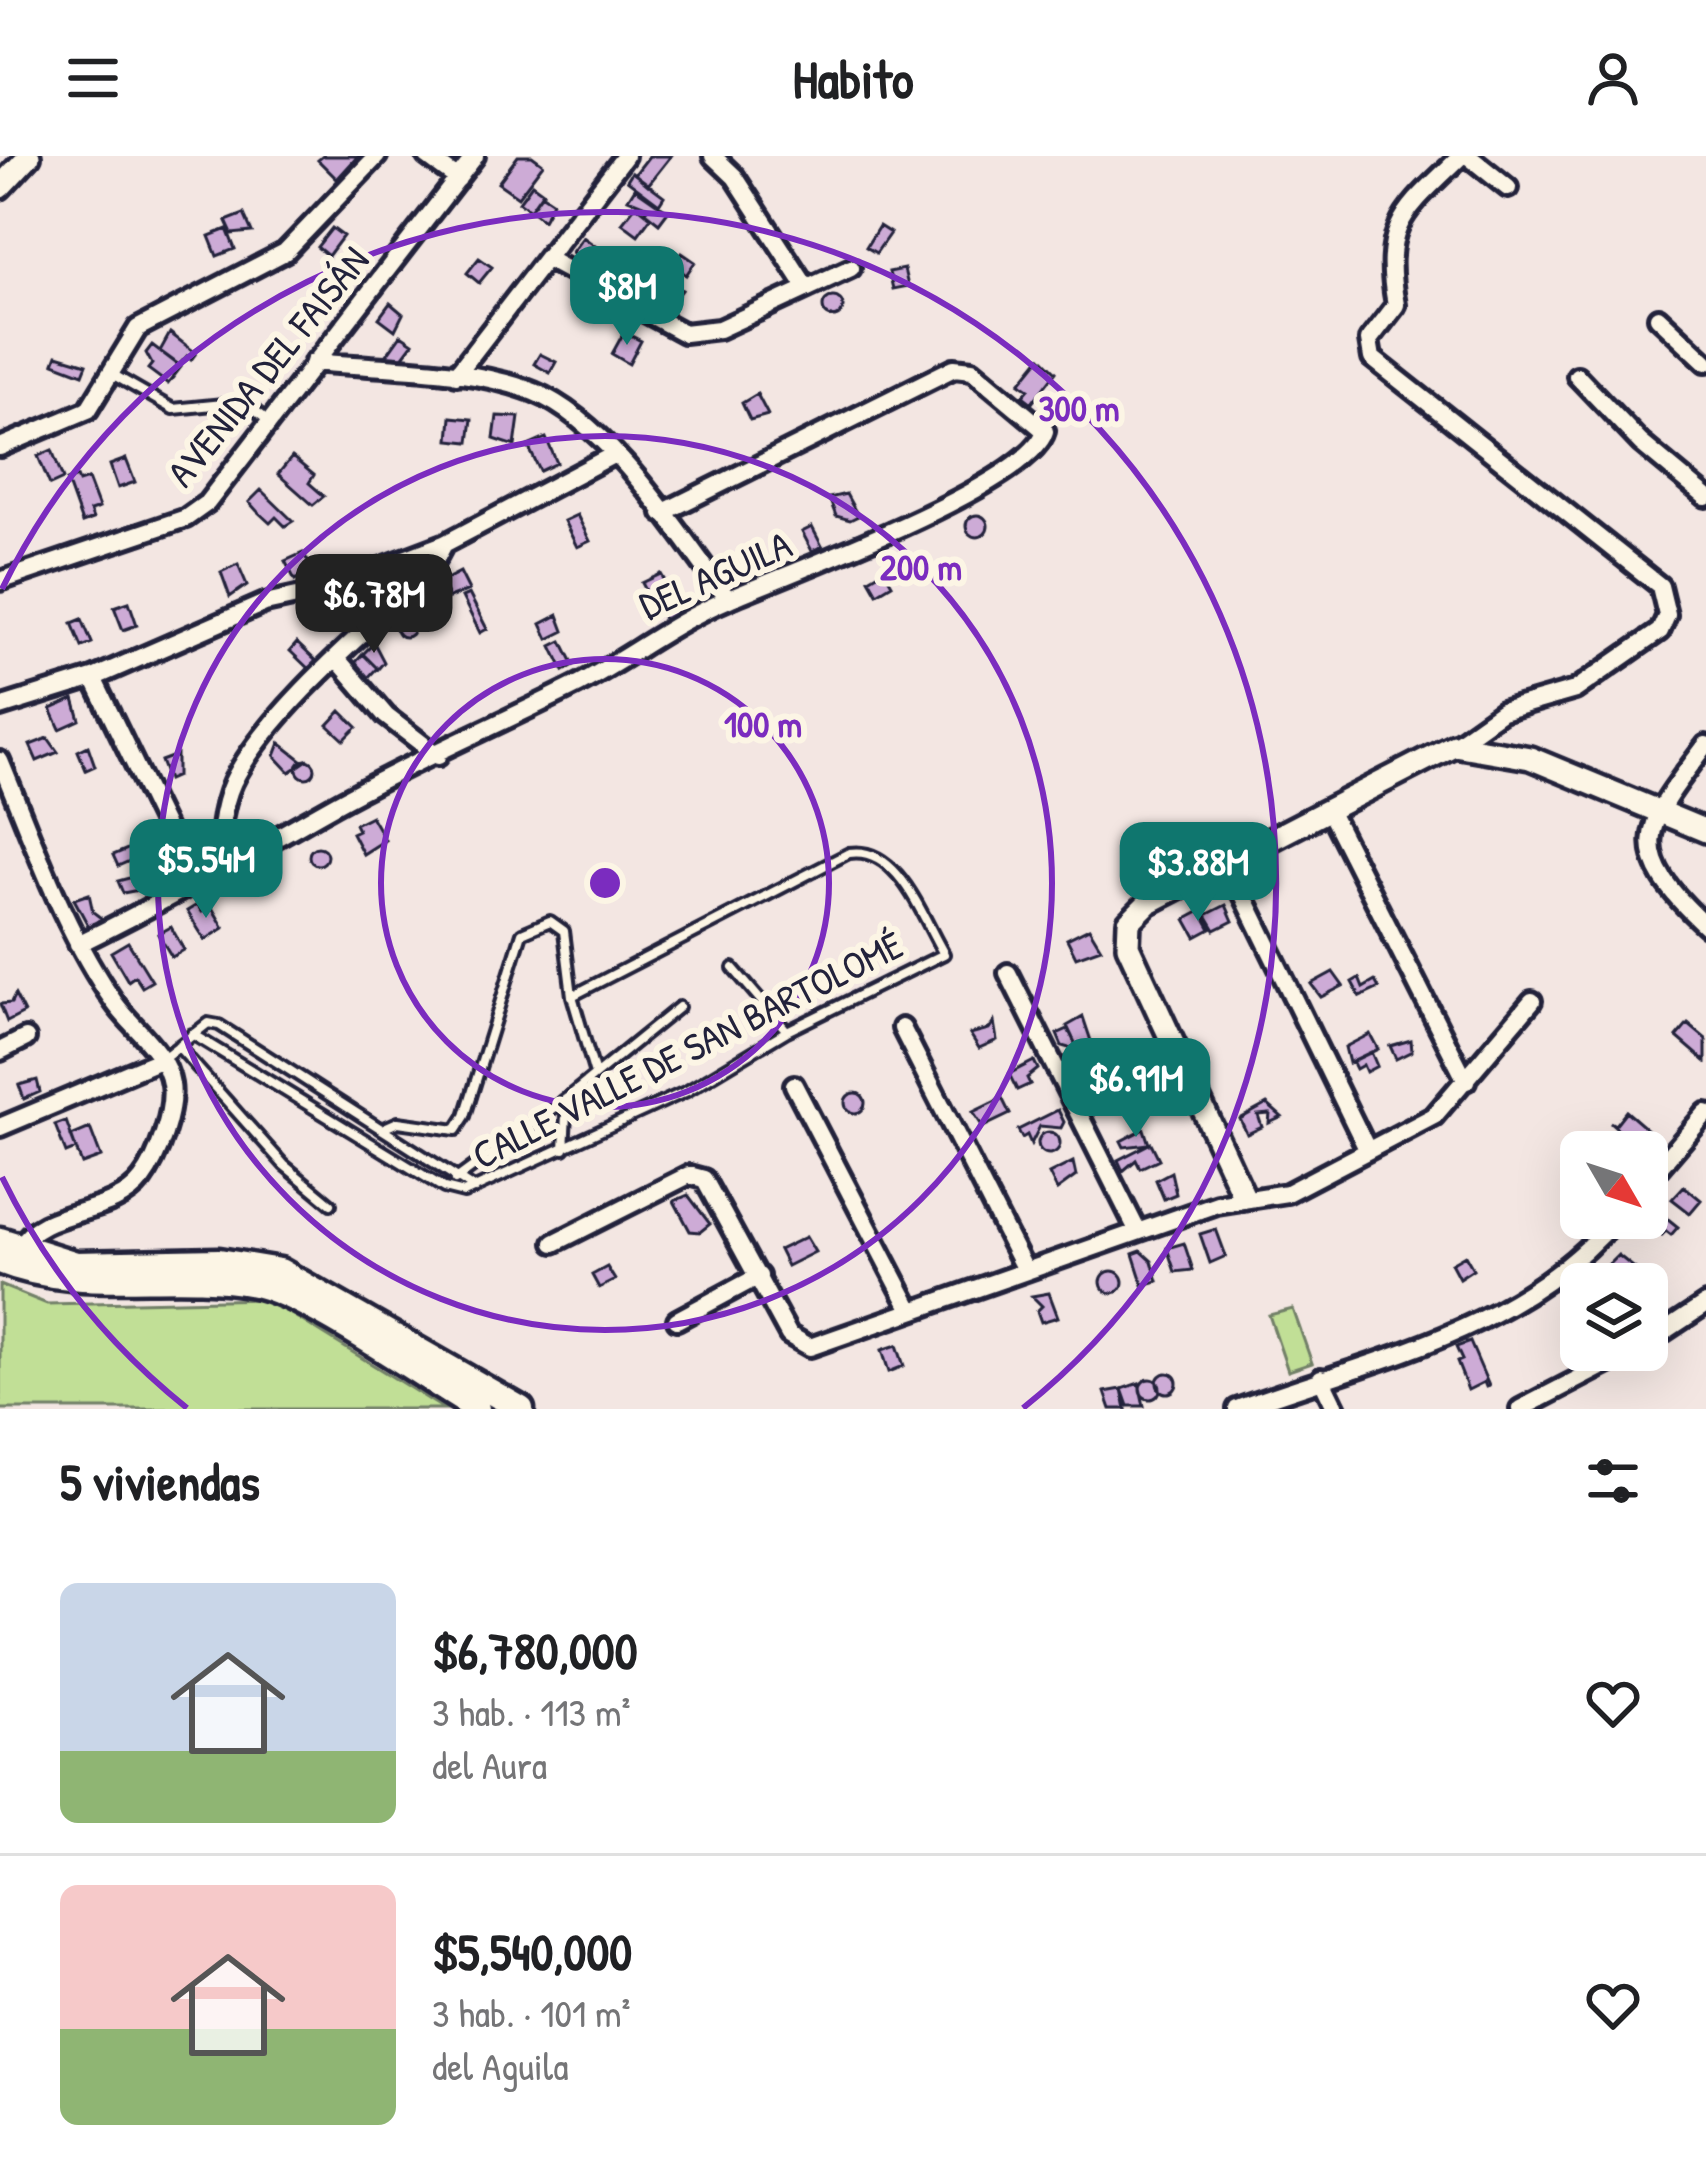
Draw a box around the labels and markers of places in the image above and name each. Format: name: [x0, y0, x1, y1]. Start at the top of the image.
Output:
pin: $8M: [569, 246, 685, 348]
pin: $6.78M: [276, 554, 472, 656]
pin: $5.54M: [108, 819, 304, 921]
pin: $3.88M: [1100, 822, 1296, 924]
centre of rings: [584, 862, 626, 904]
pin: $6.91M: [1038, 1038, 1234, 1140]

